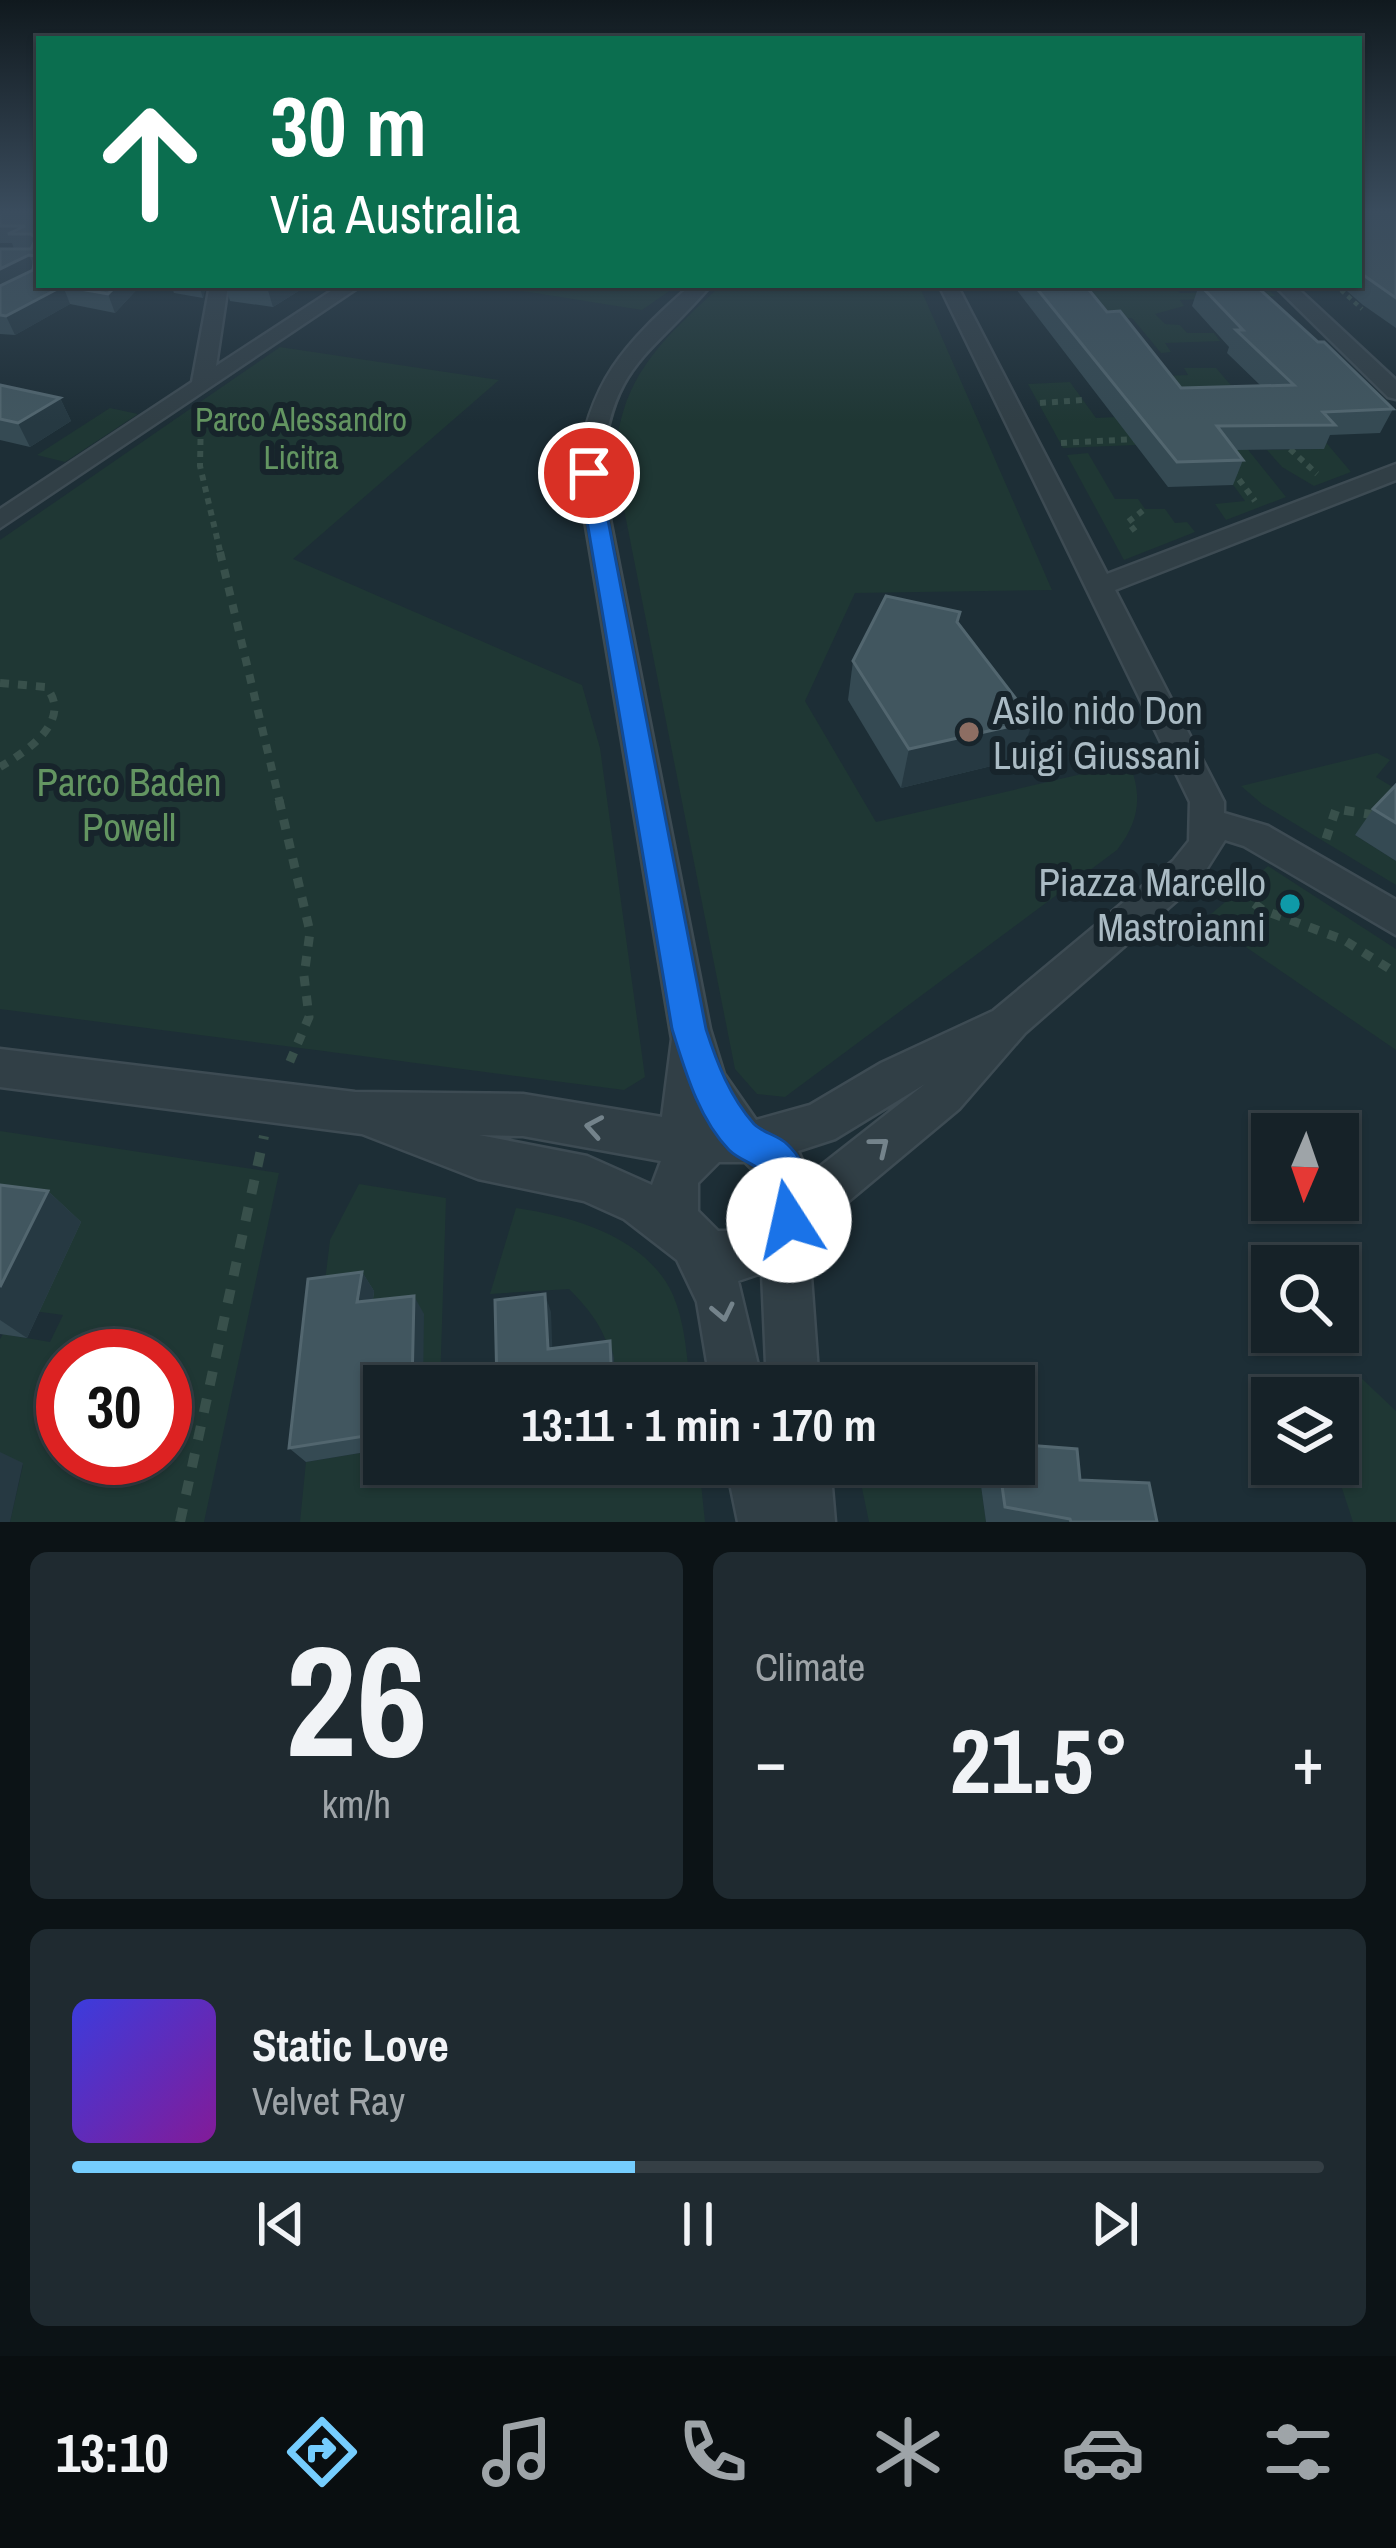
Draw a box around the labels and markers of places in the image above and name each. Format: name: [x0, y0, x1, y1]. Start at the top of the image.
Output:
pin: [538, 422, 640, 524]
place label: Asilo nido Don Luigi Giussani: [992, 684, 1203, 781]
marker: Asilo nido Don Luigi Giussani: [956, 719, 982, 745]
place label: Piazza Marcello Mastroianni: [1039, 856, 1266, 953]
marker: Piazza Marcello Mastroianni: [1277, 891, 1303, 917]

